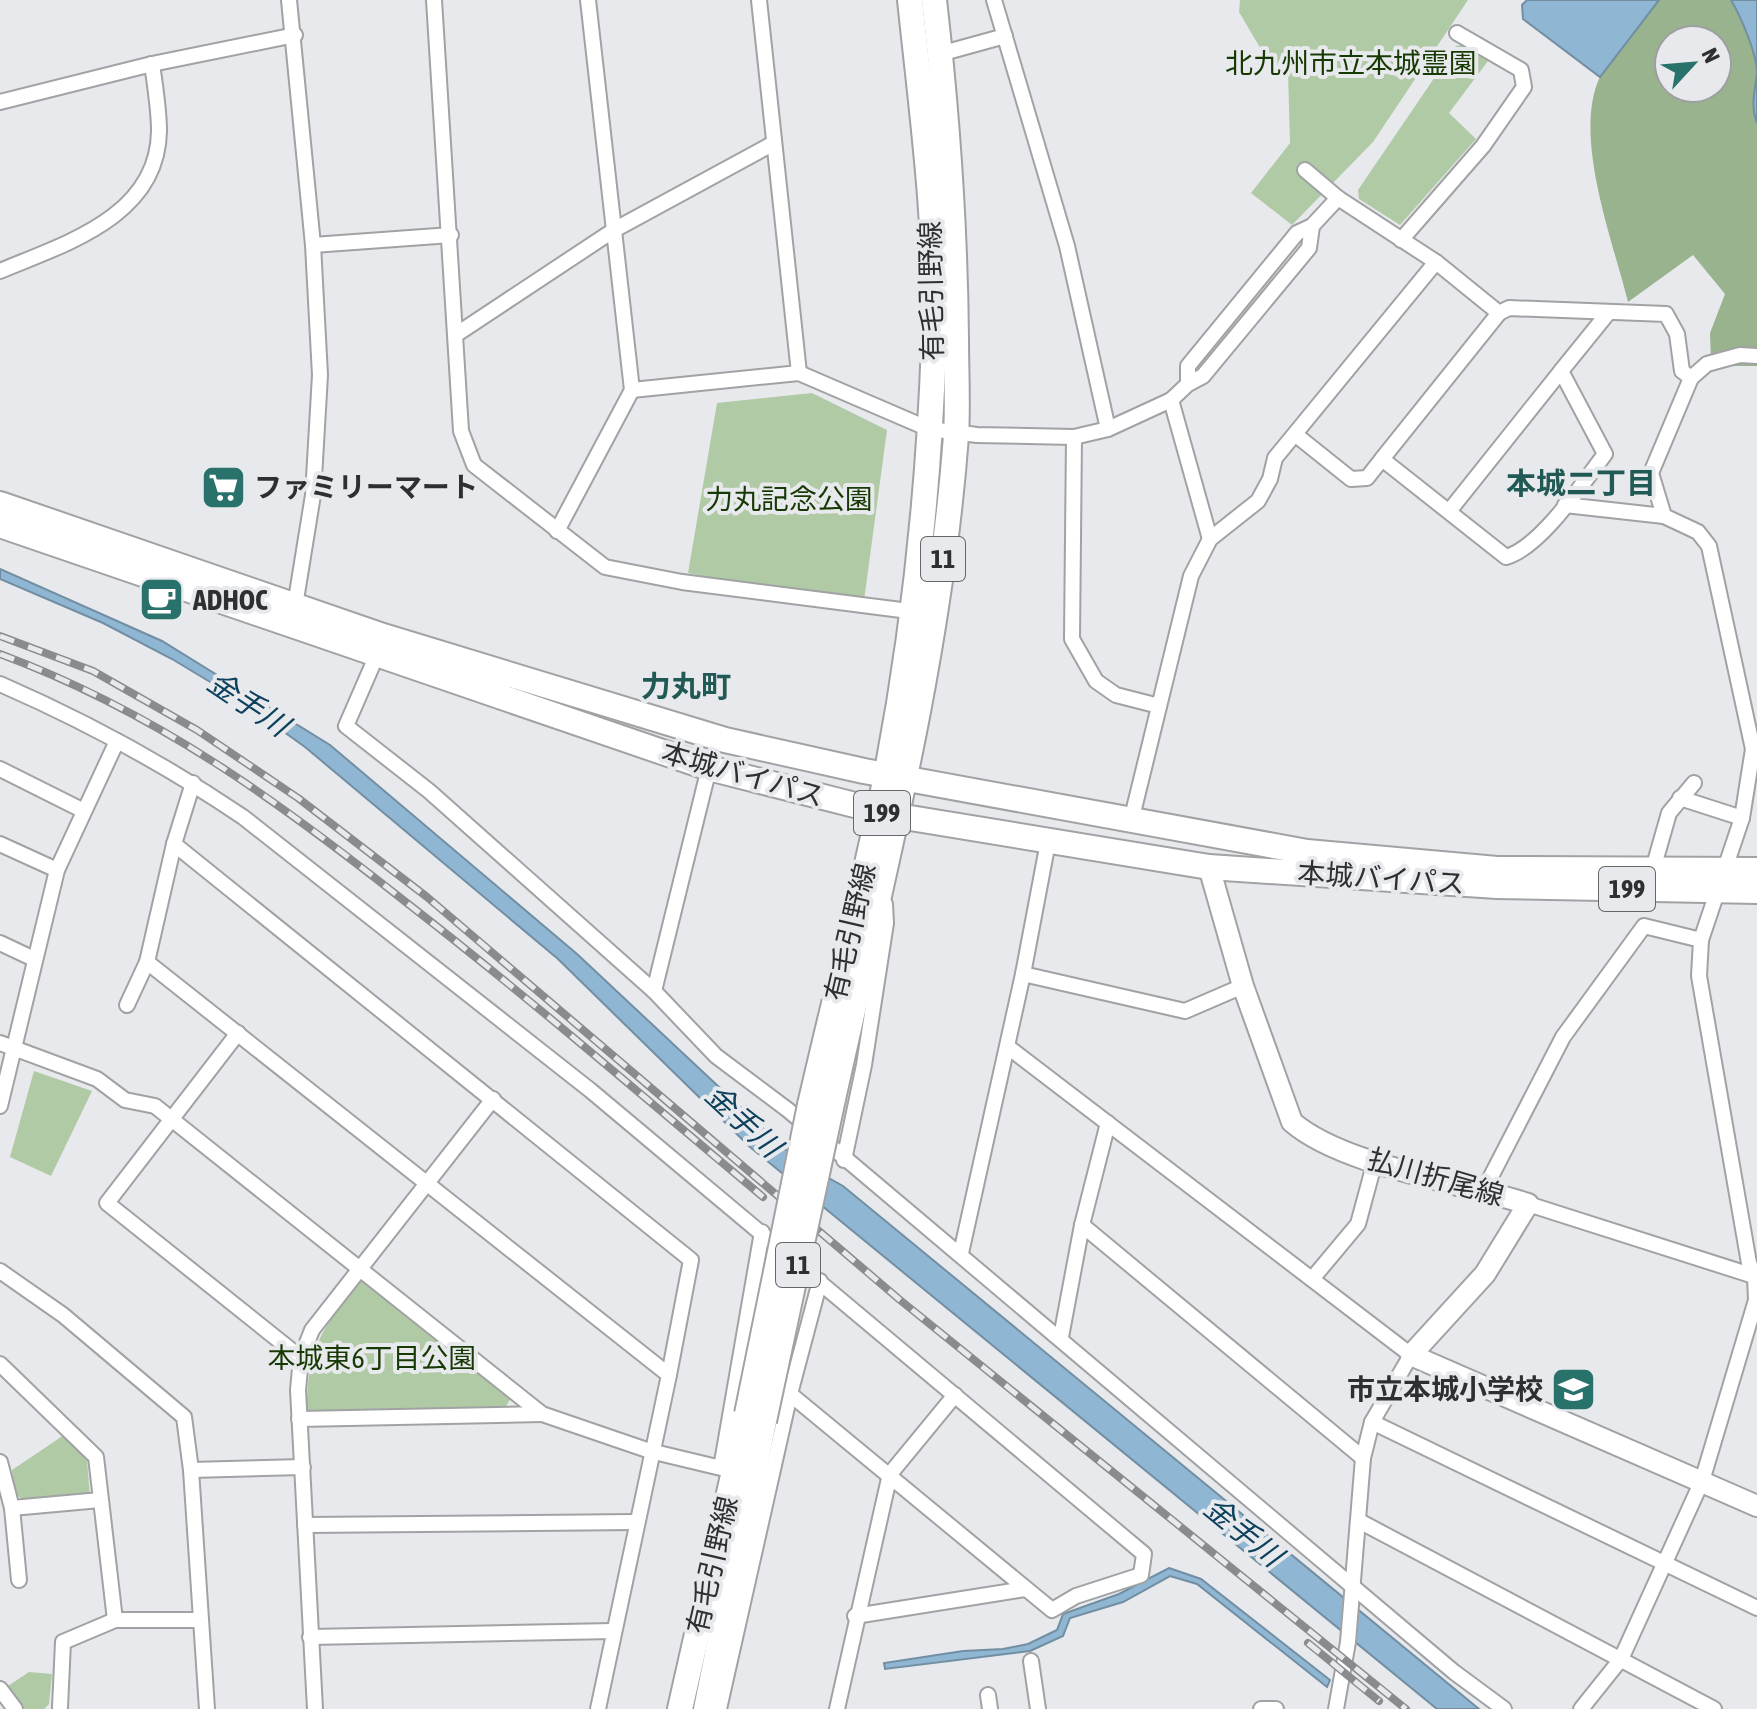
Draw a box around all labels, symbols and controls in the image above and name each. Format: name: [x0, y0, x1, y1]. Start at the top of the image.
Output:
north arrow: [1653, 24, 1733, 104]
text: N: [1696, 44, 1726, 67]
park label: 北九州市立本城霊園: [1225, 47, 1477, 79]
street label: 有毛引野線: [914, 221, 948, 361]
supermarket icon: ファミリーマート: [199, 463, 247, 511]
district label: 本城二丁目: [1506, 466, 1656, 500]
place label: ファミリーマート: [254, 471, 478, 503]
park label: 力丸記念公園: [705, 483, 873, 515]
road number: 11: [921, 537, 965, 581]
cafe icon: ADHOC: [138, 576, 186, 624]
place label: ADHOC: [192, 584, 268, 616]
water label: 金手川: [202, 664, 298, 744]
district label: 力丸町: [641, 669, 731, 703]
street label: 本城バイパス: [658, 736, 828, 812]
road number: 199: [854, 791, 910, 835]
street label: 本城バイパス: [1296, 856, 1466, 900]
street label: 有毛引野線: [819, 860, 881, 1004]
road number: 199: [1599, 867, 1655, 911]
water label: 金手川: [699, 1077, 790, 1165]
street label: 払川折尾線: [1364, 1142, 1508, 1212]
road number: 11: [776, 1243, 820, 1287]
park label: 本城東6丁目公園: [267, 1342, 477, 1374]
school or university icon: 市立本城小学校: [1550, 1365, 1598, 1413]
place label: 市立本城小学校: [1347, 1373, 1543, 1405]
water label: 金手川: [1198, 1490, 1292, 1575]
street label: 有毛引野線: [681, 1493, 743, 1637]

